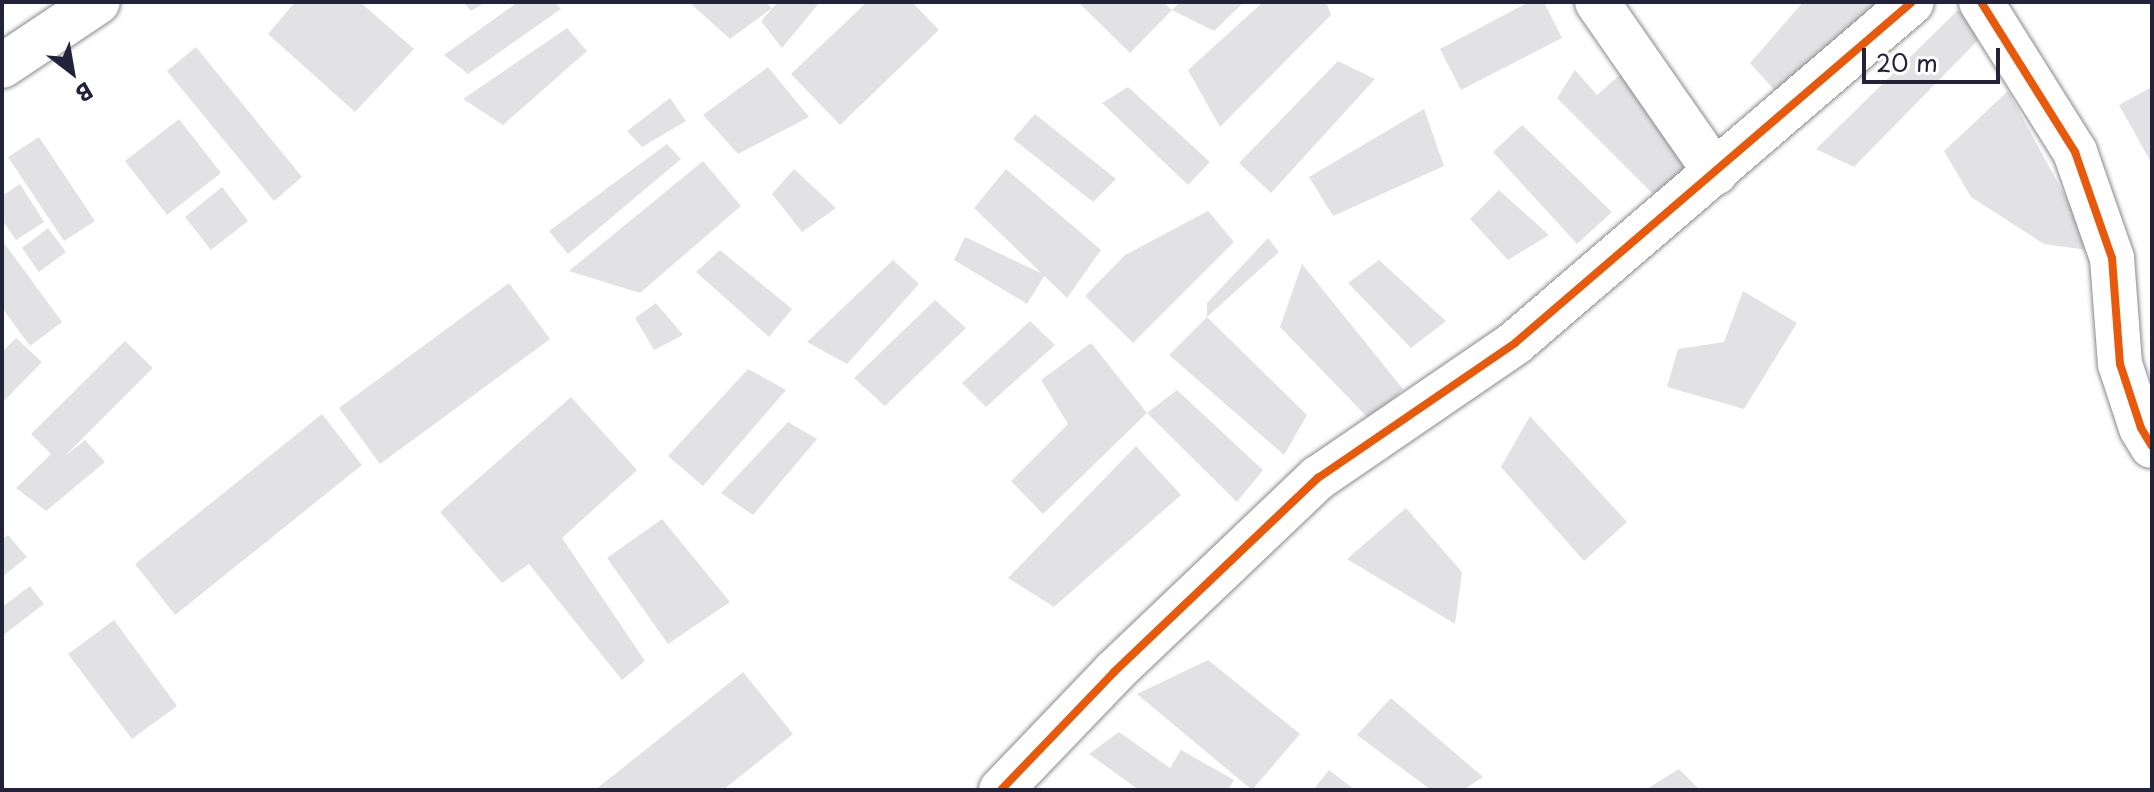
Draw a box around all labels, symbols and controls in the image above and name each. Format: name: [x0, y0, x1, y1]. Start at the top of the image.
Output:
north arrow: [32, 32, 112, 112]
scale bar: [1866, 32, 2004, 82]
text: 20 m: [1876, 44, 1938, 80]
text: B: [70, 75, 100, 111]

